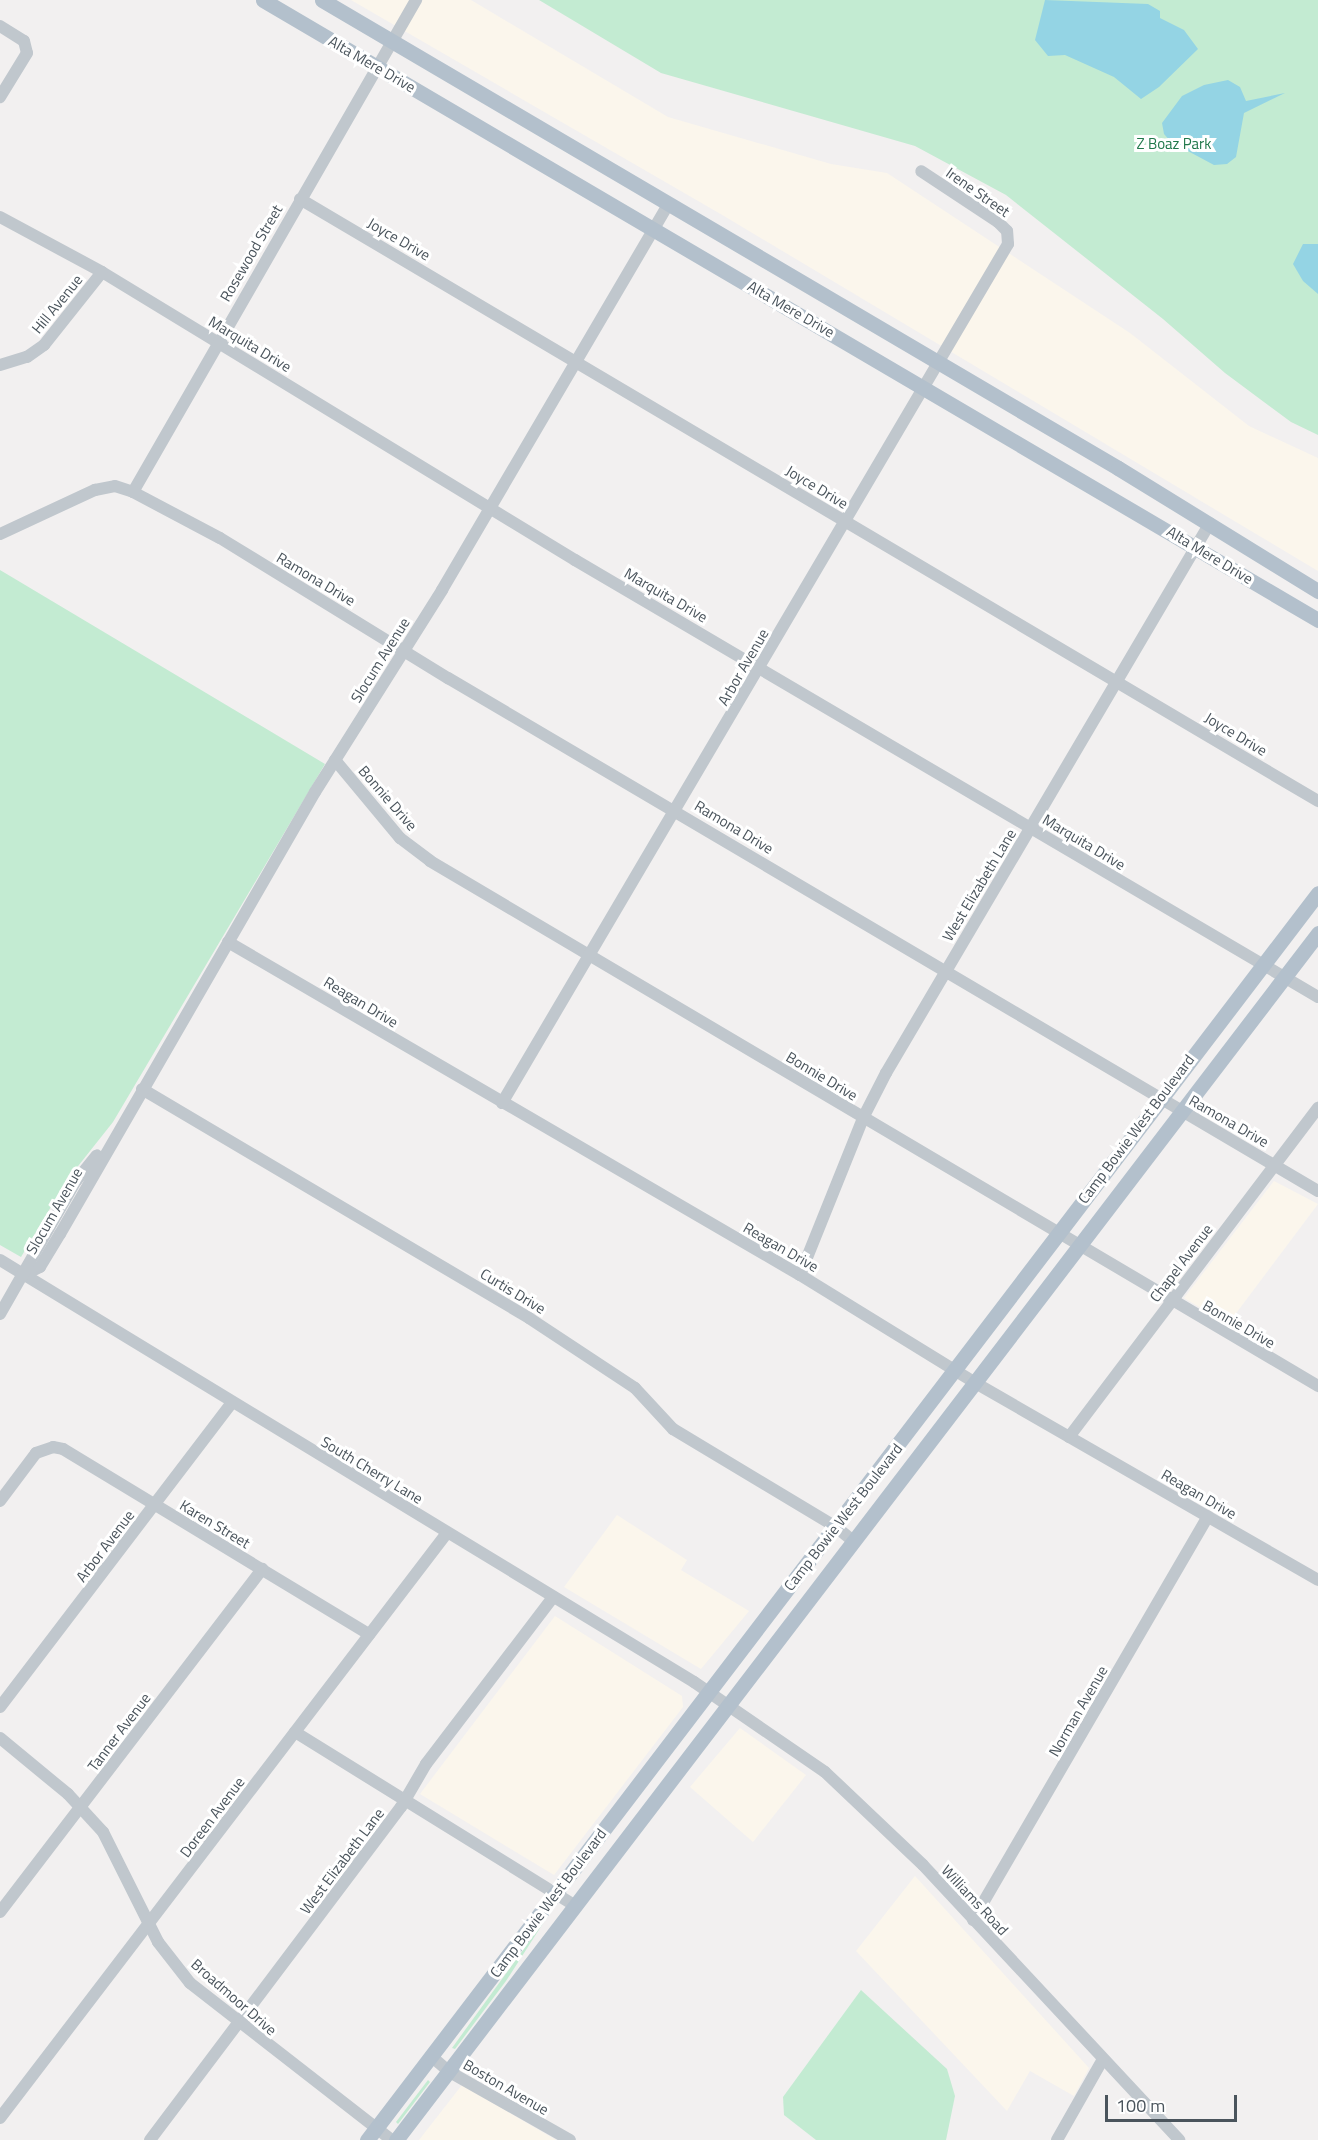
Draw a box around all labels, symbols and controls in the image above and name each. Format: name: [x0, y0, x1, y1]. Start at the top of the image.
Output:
street label: Alta Mere Drive: [325, 32, 419, 96]
park label: Z Boaz Park: [1137, 135, 1211, 153]
street label: Irene Street: [943, 163, 1013, 221]
street label: Rosewood Street: [216, 201, 286, 305]
street label: Joyce Drive: [365, 214, 433, 264]
street label: Hill Avenue: [28, 271, 86, 337]
street label: Alta Mere Drive: [744, 277, 838, 341]
street label: Marquita Drive: [205, 312, 295, 376]
street label: Joyce Drive: [783, 461, 851, 513]
street label: Alta Mere Drive: [1164, 522, 1256, 588]
street label: Ramona Drive: [273, 548, 359, 610]
street label: Marquita Drive: [621, 564, 711, 626]
street label: Slocum Avenue: [347, 614, 413, 706]
street label: Arbor Avenue: [714, 626, 772, 708]
street label: Joyce Drive: [1202, 708, 1270, 760]
street label: Bonnie Drive: [355, 762, 421, 834]
street label: Ramona Drive: [691, 796, 777, 858]
street label: Marquita Drive: [1039, 810, 1129, 874]
street label: West Elizabeth Lane: [938, 826, 1020, 944]
street label: Reagan Drive: [321, 973, 401, 1031]
street label: Bonnie Drive: [783, 1048, 861, 1104]
street label: Camp Bowie West Boulevard: [1074, 1051, 1198, 1207]
street label: Ramona Drive: [1186, 1091, 1272, 1151]
street label: Slocum Avenue: [22, 1165, 86, 1257]
street label: Reagan Drive: [740, 1218, 822, 1276]
street label: Chapel Avenue: [1146, 1220, 1216, 1306]
street label: Curtis Drive: [477, 1265, 549, 1317]
street label: Bonnie Drive: [1200, 1296, 1278, 1352]
street label: South Cherry Lane: [318, 1432, 426, 1508]
street label: Camp Bowie West Boulevard: [780, 1440, 906, 1594]
street label: Reagan Drive: [1158, 1465, 1240, 1523]
street label: Karen Street: [177, 1496, 253, 1552]
street label: Arbor Avenue: [72, 1507, 138, 1585]
street label: Norman Avenue: [1045, 1663, 1111, 1759]
street label: Tanner Avenue: [84, 1689, 154, 1775]
street label: Doreen Avenue: [176, 1773, 248, 1861]
street label: West Elizabeth Lane: [296, 1805, 388, 1917]
street label: Camp Bowie West Boulevard: [486, 1825, 610, 1981]
street label: Williams Road: [938, 1861, 1012, 1939]
street label: Broadmoor Drive: [188, 1955, 280, 2039]
street label: Boston Avenue: [460, 2055, 552, 2119]
scale bar: [1108, 2083, 1240, 2121]
text: 100 m: [1116, 2092, 1165, 2119]

